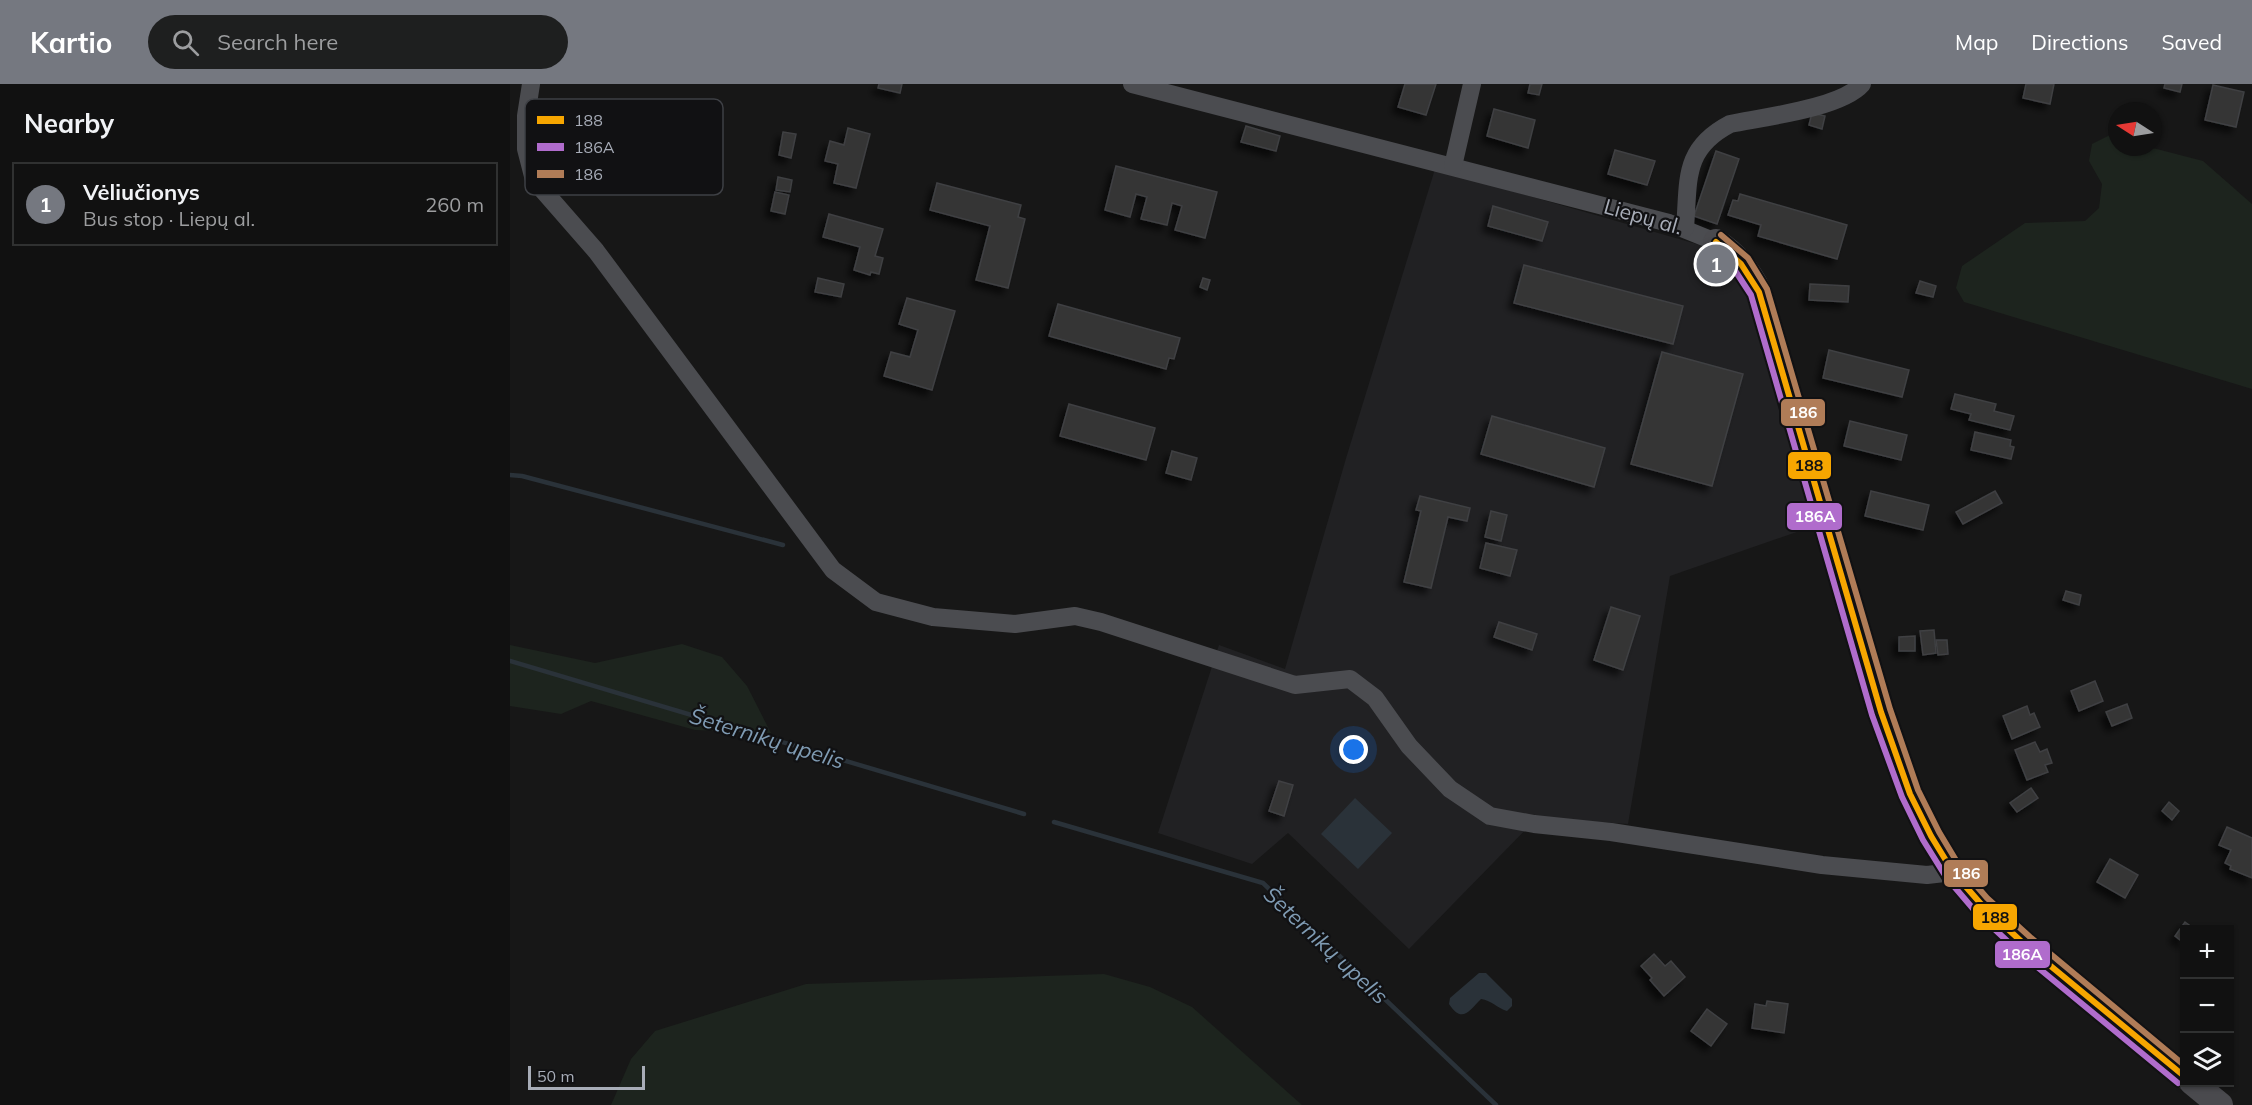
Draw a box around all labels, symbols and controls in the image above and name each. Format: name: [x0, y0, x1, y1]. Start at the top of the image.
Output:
search box: [148, 15, 568, 69]
text: Kartio: [30, 25, 112, 60]
icon: search: [169, 26, 202, 59]
text: Search here: [217, 28, 338, 56]
text: Map: [1955, 29, 1998, 55]
text: Directions: [2031, 29, 2128, 55]
text: Saved: [2161, 29, 2222, 55]
legend: [525, 99, 723, 195]
north arrow: [2108, 102, 2162, 156]
text: Nearby: [24, 107, 114, 140]
text: 188: [574, 110, 603, 130]
text: 186A: [574, 137, 615, 157]
text: 186: [574, 164, 603, 184]
text: Vėliučionys: [83, 178, 200, 206]
text: 1: [40, 192, 52, 217]
text: 260 m: [425, 192, 484, 217]
street label: Liepų al.: [1601, 192, 1686, 240]
text: Bus stop · Liepų al.: [83, 206, 255, 231]
pin: 1: [1696, 242, 1736, 286]
line badge: 186: [1780, 398, 1826, 427]
text: 186: [1789, 402, 1818, 422]
line badge: 188: [1787, 451, 1832, 480]
text: 188: [1795, 455, 1824, 475]
line badge: 186A: [1786, 502, 1843, 531]
text: 186A: [1795, 506, 1835, 526]
water label: Šeternikų upelis: [686, 701, 848, 775]
your location: [1339, 735, 1368, 764]
line badge: 186: [1943, 859, 1989, 888]
text: 186: [1952, 863, 1981, 883]
water label: Šeternikų upelis: [1258, 880, 1394, 1010]
line badge: 188: [1972, 903, 2018, 931]
text: 188: [1981, 907, 2010, 927]
map controls: [2180, 925, 2234, 1087]
button: +: [2180, 925, 2234, 979]
line badge: 186A: [1994, 940, 2051, 969]
text: 186A: [2002, 944, 2042, 964]
button: −: [2180, 979, 2234, 1033]
button: layers: [2180, 1033, 2234, 1087]
scale bar: [528, 1063, 645, 1090]
text: 50 m: [537, 1066, 574, 1086]

